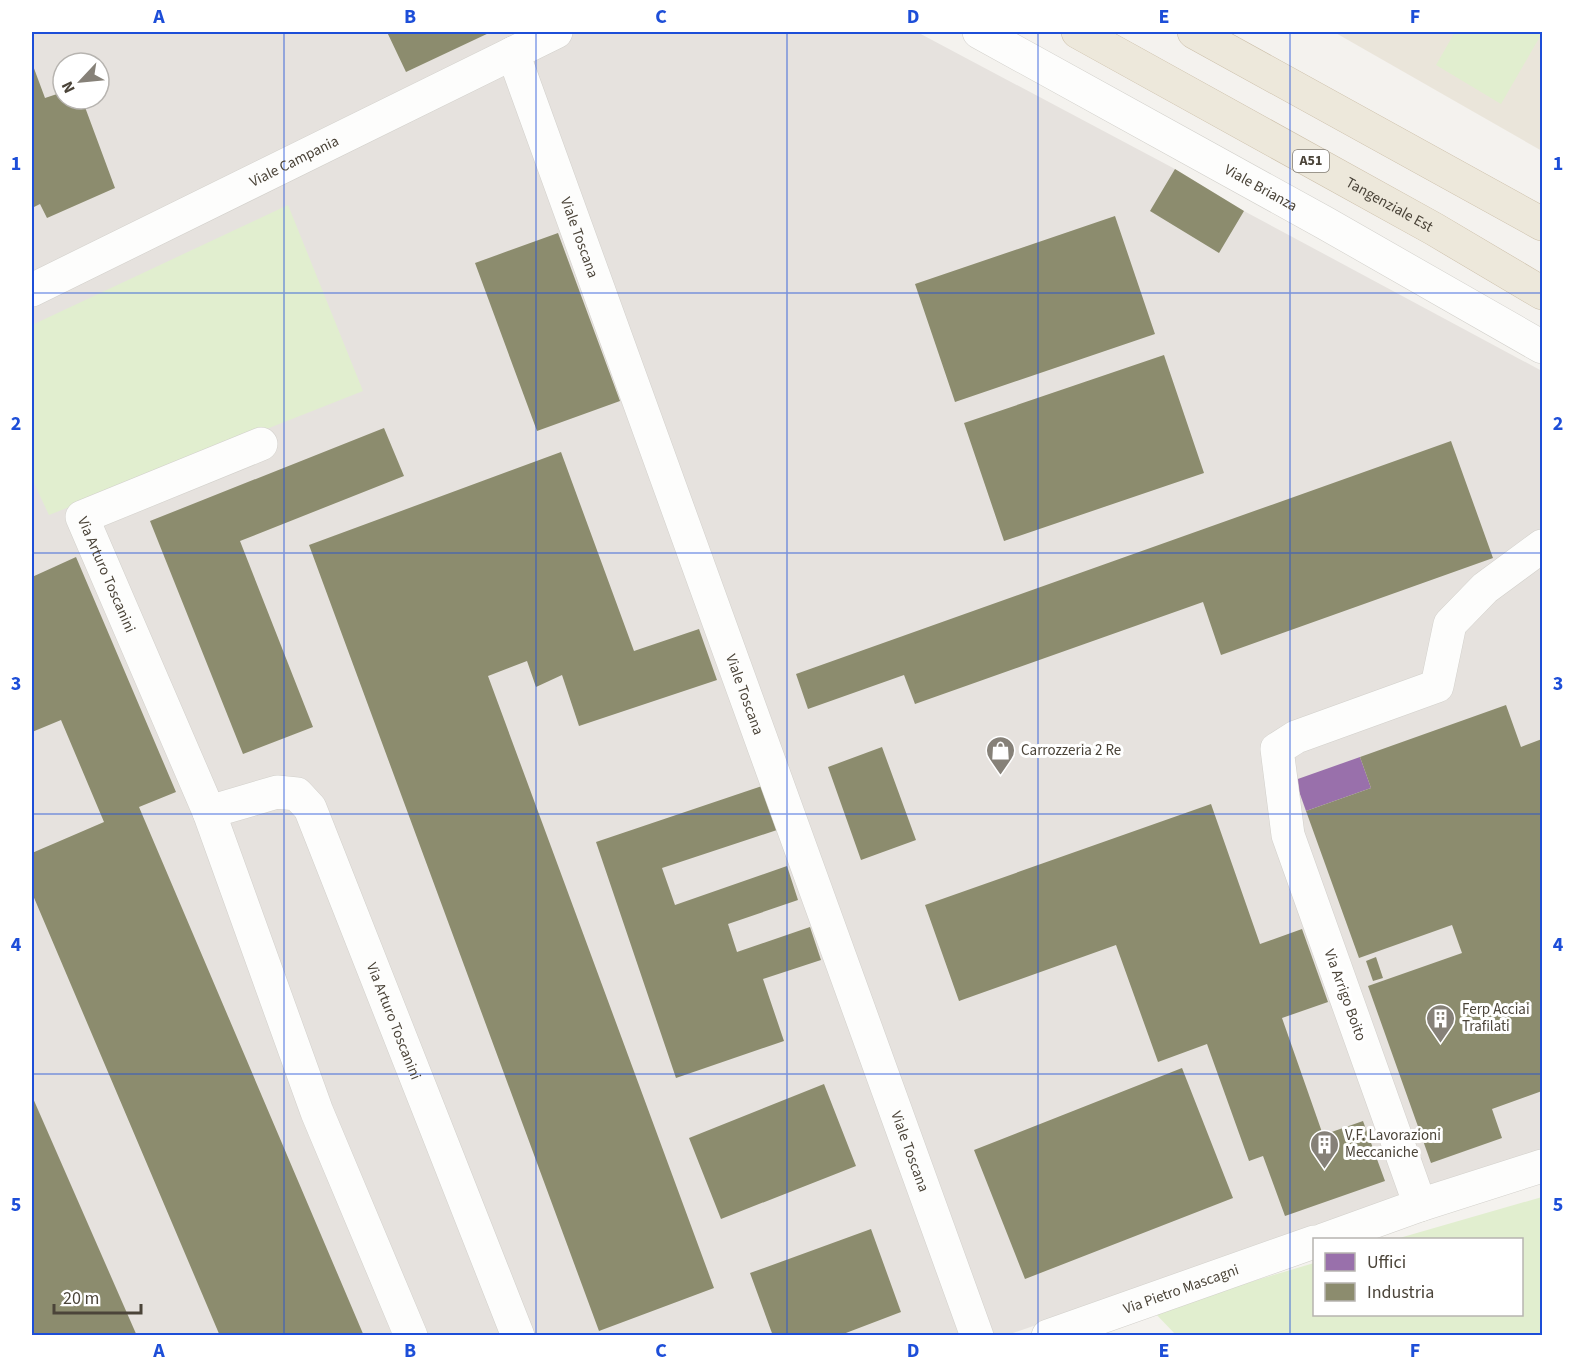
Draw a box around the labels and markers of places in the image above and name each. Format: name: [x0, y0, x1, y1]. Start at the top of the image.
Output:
shop icon: Carrozzeria 2 Re: [984, 734, 1016, 776]
place label: Carrozzeria 2 Re: [1021, 740, 1121, 761]
place label: Ferp Acciai Trafilati: [1462, 999, 1530, 1037]
building icon: Ferp Acciai Trafilati: [1425, 1002, 1457, 1044]
place label: V.F. Lavorazioni Meccaniche: [1345, 1125, 1441, 1163]
building icon: V.F. Lavorazioni Meccaniche: [1308, 1128, 1340, 1170]

